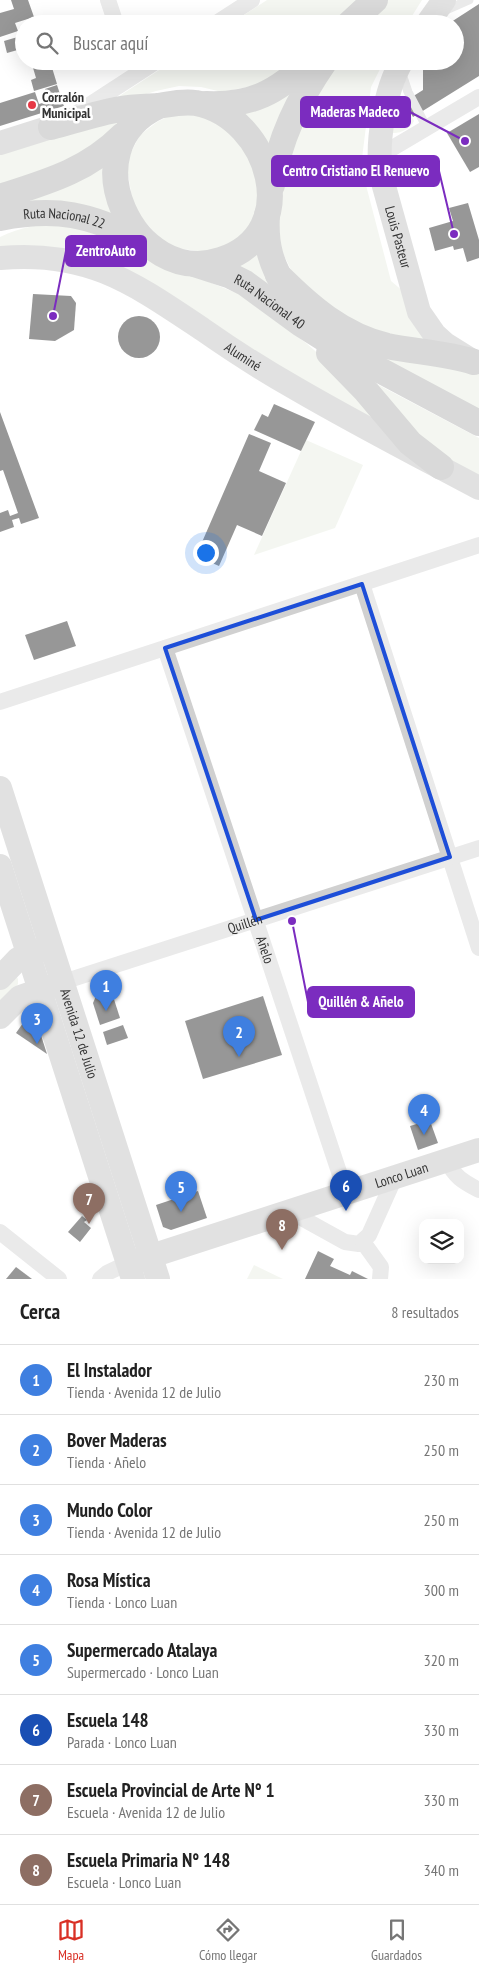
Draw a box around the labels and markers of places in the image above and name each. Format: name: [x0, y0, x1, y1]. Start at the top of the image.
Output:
place label: Corralón Municipal: [42, 88, 91, 122]
callout: Maderas Madeco: [301, 97, 410, 127]
marker: Corralón Municipal: [26, 99, 38, 111]
callout: Centro Cristiano El Renuevo: [272, 156, 439, 186]
callout: ZentroAuto: [66, 236, 146, 266]
pin: 1: [90, 970, 122, 1011]
callout: Quillén & Añelo: [308, 987, 414, 1017]
pin: 3: [21, 1003, 53, 1044]
pin: 2: [223, 1016, 255, 1057]
pin: 4: [408, 1094, 440, 1135]
pin: 6: [330, 1170, 362, 1211]
pin: 5: [165, 1171, 197, 1212]
pin: 7: [73, 1183, 105, 1224]
pin: 8: [266, 1209, 298, 1250]

